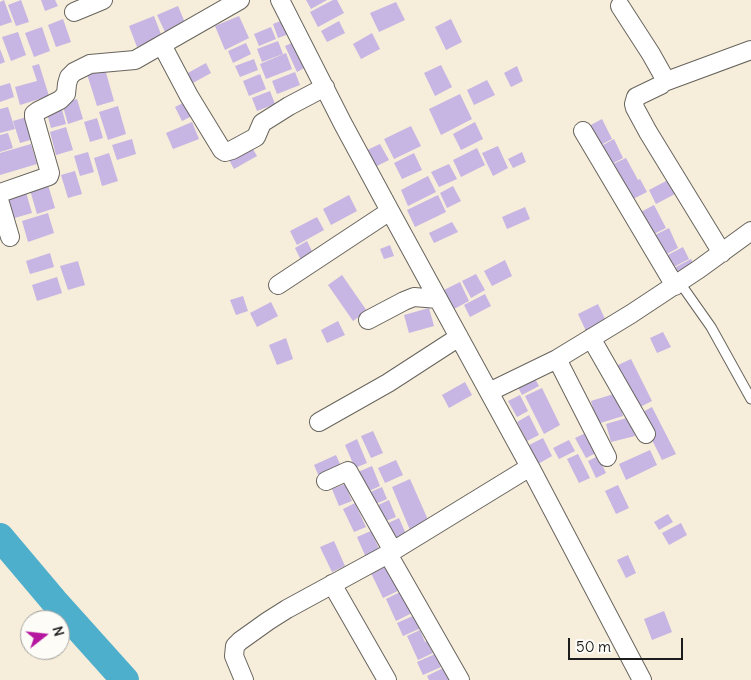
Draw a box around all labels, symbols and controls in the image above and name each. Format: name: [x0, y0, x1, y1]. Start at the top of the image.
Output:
north arrow: [20, 610, 70, 660]
text: N: [48, 624, 68, 638]
scale bar: [571, 628, 686, 660]
text: 50 m: [576, 637, 611, 656]

